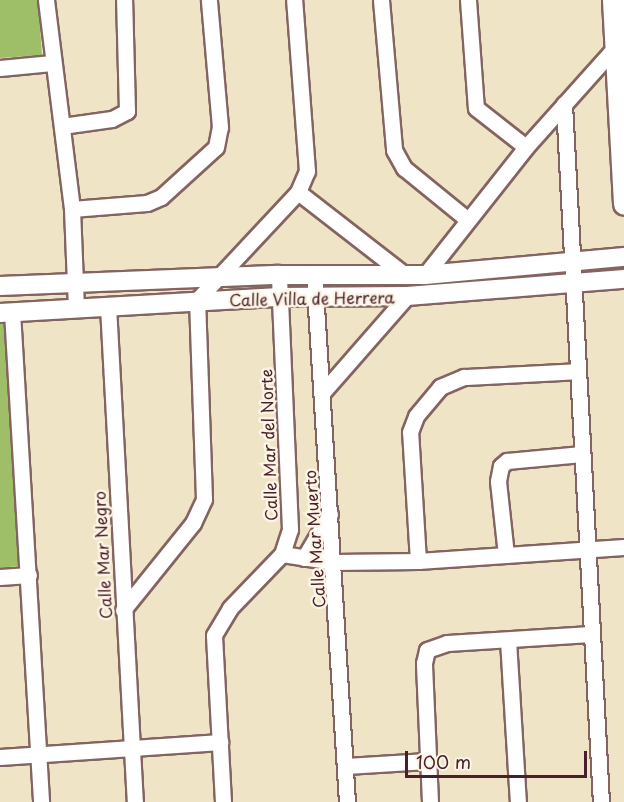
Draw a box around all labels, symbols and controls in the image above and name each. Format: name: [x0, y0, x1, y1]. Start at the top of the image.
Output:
street label: Calle Villa de Herrera: [228, 287, 396, 309]
street label: Calle Mar del Norte: [256, 369, 280, 521]
street label: Calle Mar Muerto: [300, 470, 328, 608]
street label: Calle Mar Negro: [89, 490, 115, 620]
scale bar: [408, 739, 590, 777]
text: 100 m: [416, 748, 471, 775]

